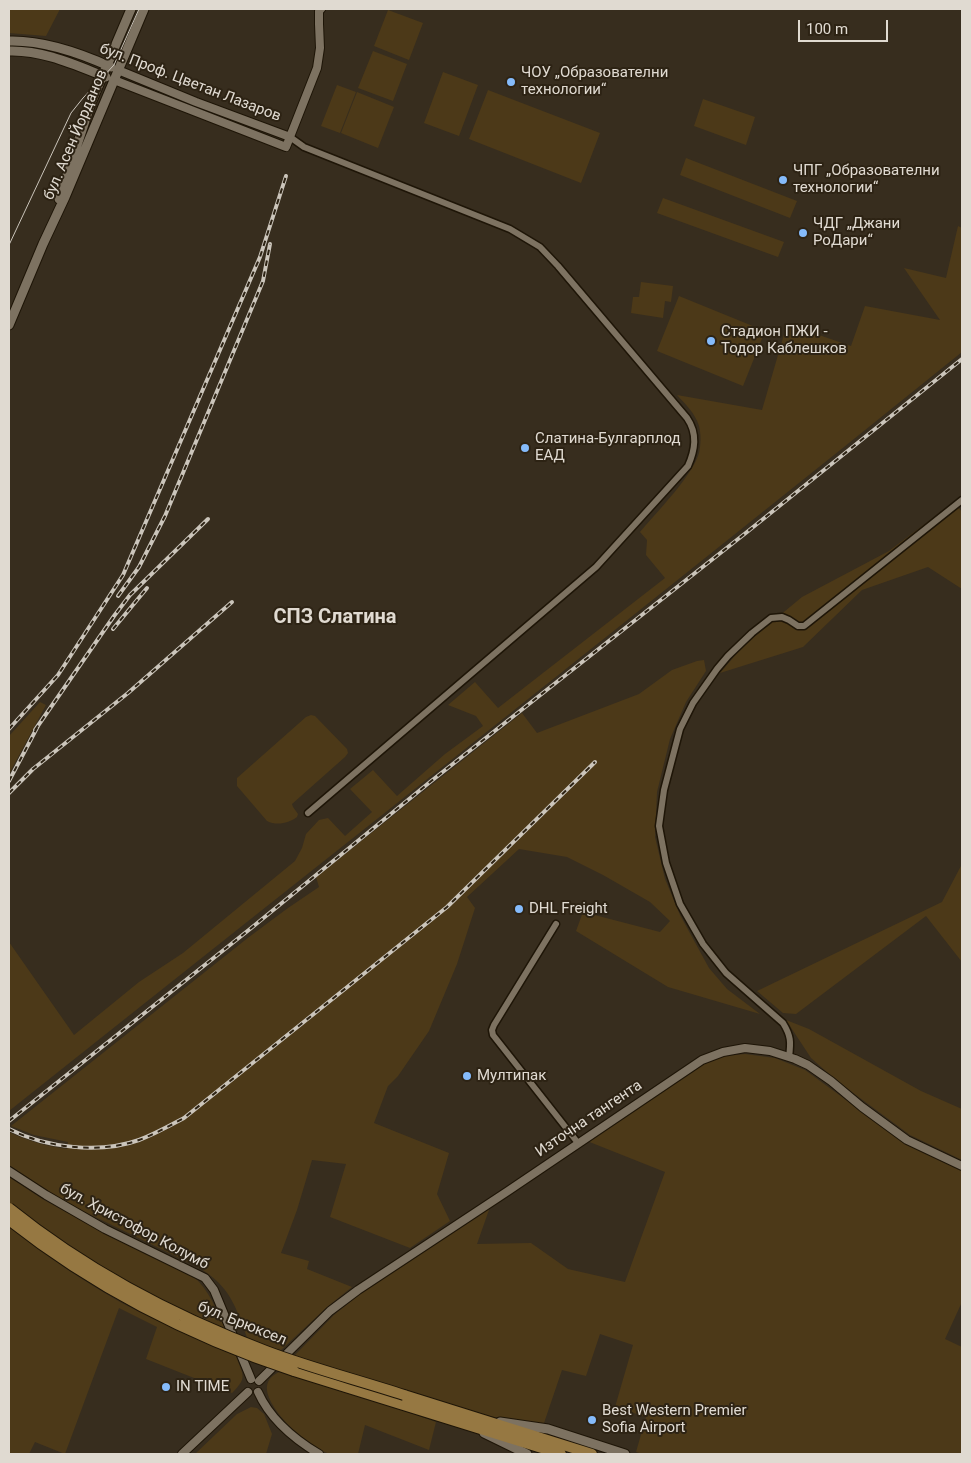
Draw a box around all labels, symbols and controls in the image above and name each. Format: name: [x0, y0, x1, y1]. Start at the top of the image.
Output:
scale bar: [801, 10, 891, 42]
text: 100 m: [806, 20, 848, 38]
street label: бул. Проф. Цветан Лазаров: [97, 40, 283, 126]
place label: ЧОУ „Образователни технологии“: [521, 64, 668, 99]
street label: бул. Асен Йорданов: [40, 67, 112, 203]
marker: ЧОУ „Образователни технологии“: [505, 76, 517, 88]
place label: ЧПГ „Образователни технологии“: [793, 162, 940, 197]
marker: ЧПГ „Образователни технологии“: [777, 174, 789, 186]
place label: ЧДГ „Джани РоДари“: [813, 215, 900, 250]
marker: ЧДГ „Джани РоДари“: [797, 227, 809, 239]
place label: Стадион ПЖИ - Тодор Каблешков: [721, 323, 847, 358]
marker: Стадион ПЖИ - Тодор Каблешков: [705, 335, 717, 347]
place label: Слатина-Булгарплод ЕАД: [535, 430, 681, 465]
marker: Слатина-Булгарплод ЕАД: [519, 442, 531, 454]
district label: СПЗ Слатина: [273, 606, 397, 630]
place label: DHL Freight: [529, 900, 608, 918]
marker: DHL Freight: [513, 903, 525, 915]
place label: Мултипак: [477, 1067, 546, 1085]
marker: Мултипак: [461, 1070, 473, 1082]
street label: Източна тангента: [532, 1077, 646, 1161]
street label: бул. Христофор Колумб: [57, 1180, 211, 1274]
street label: бул. Брюксел: [195, 1298, 289, 1350]
place label: IN TIME: [176, 1378, 229, 1396]
marker: IN TIME: [160, 1381, 172, 1393]
place label: Best Western Premier Sofia Airport: [602, 1402, 747, 1437]
marker: Best Western Premier Sofia Airport: [586, 1414, 598, 1426]

